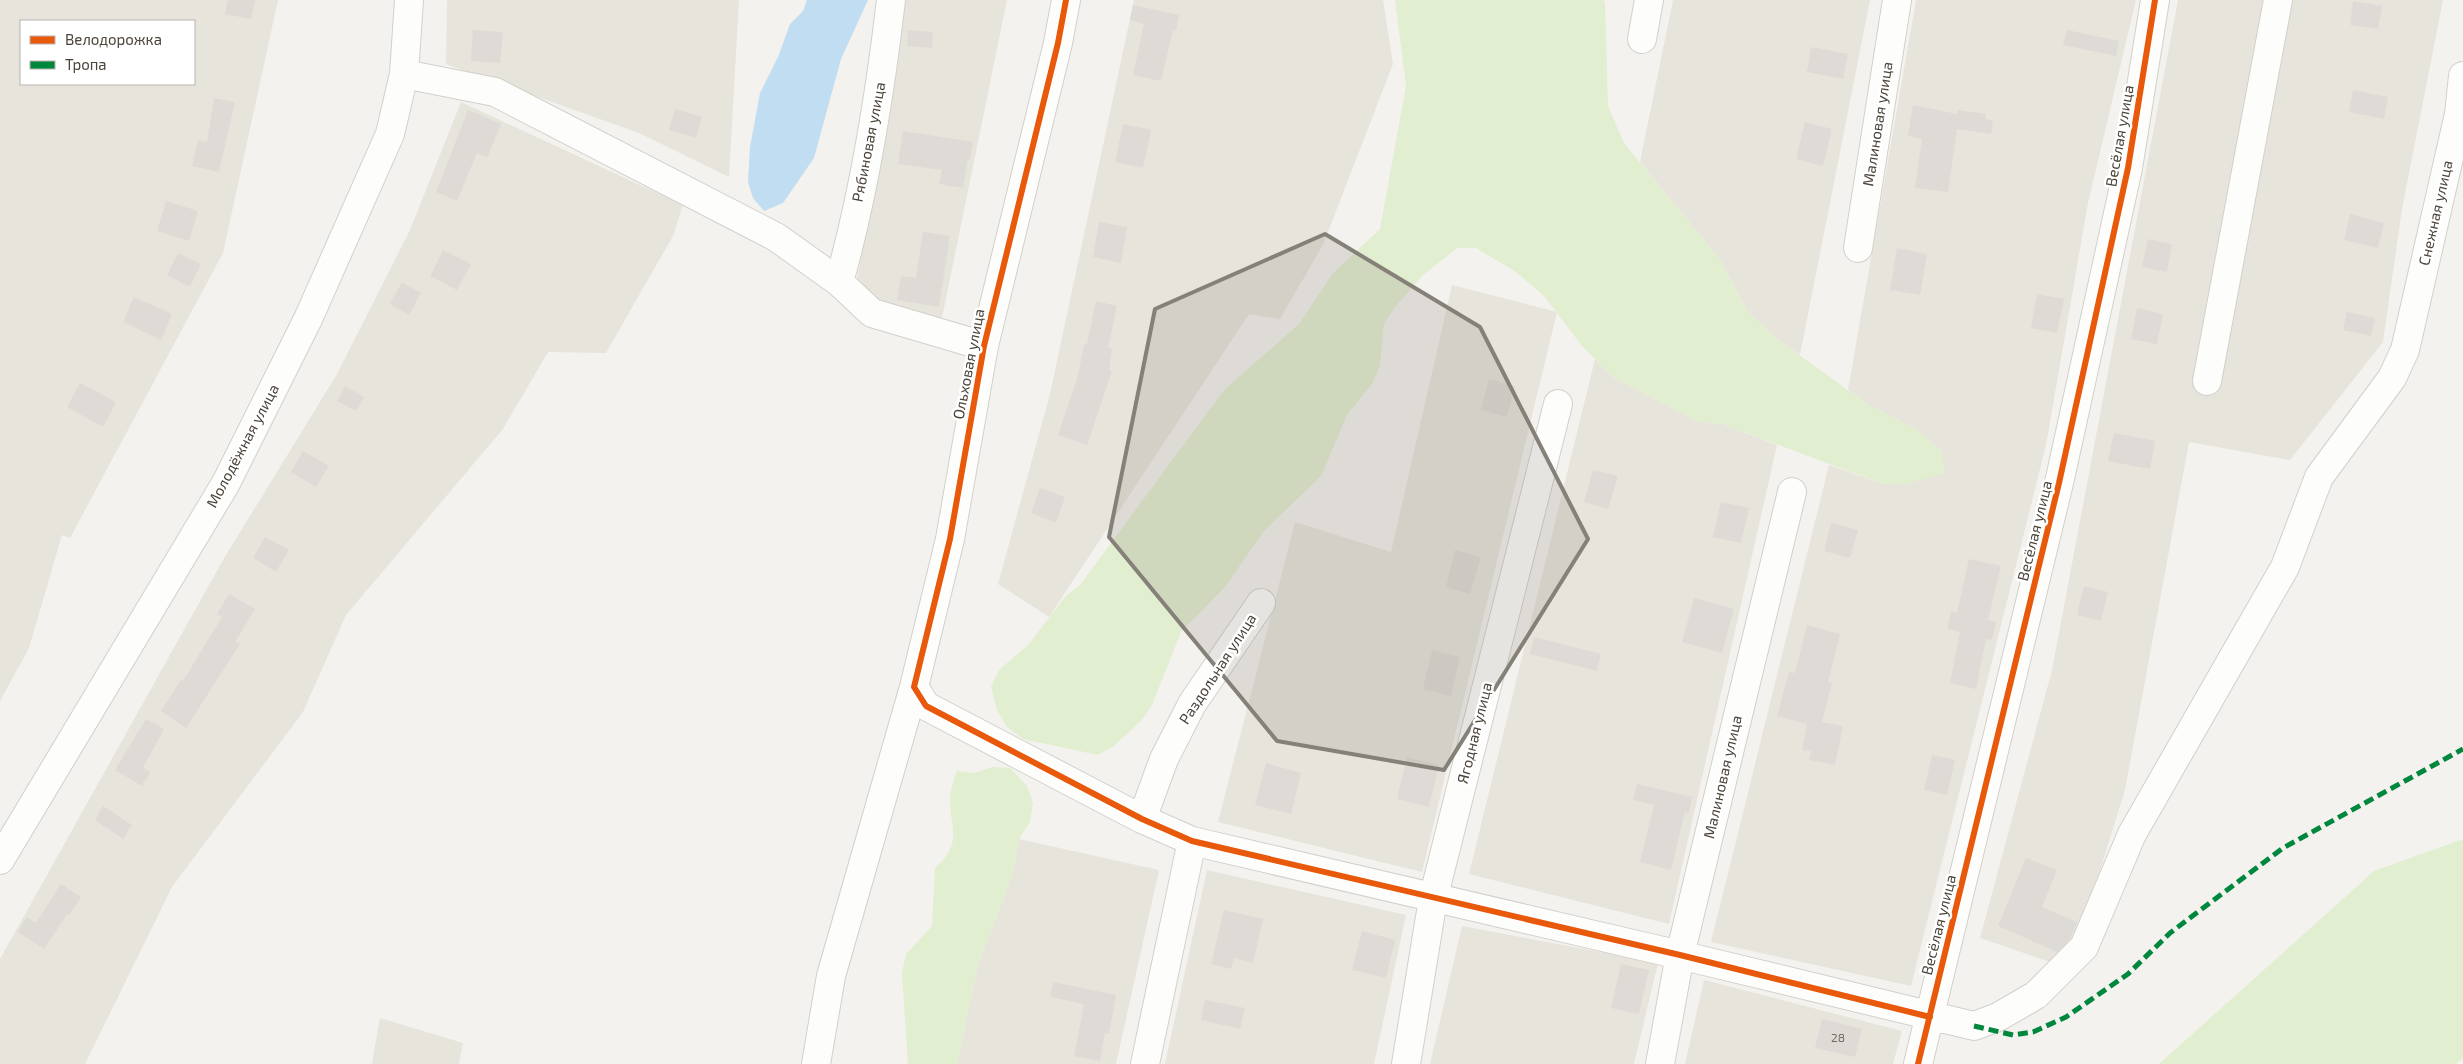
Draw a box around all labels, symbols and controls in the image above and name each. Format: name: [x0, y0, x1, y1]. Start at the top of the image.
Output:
legend: [20, 20, 195, 85]
text: Велодорожка: [65, 30, 162, 48]
text: Тропа: [65, 55, 107, 73]
street label: Малиновая улица: [1858, 60, 1897, 188]
street label: Рябиновая улица: [848, 80, 889, 203]
street label: Весёлая улица: [2101, 84, 2138, 188]
street label: Снежная улица: [2414, 158, 2457, 267]
street label: Ольховая улица: [948, 307, 989, 421]
street label: Молодёжная улица: [202, 381, 283, 511]
street label: Весёлая улица: [2013, 479, 2056, 583]
street label: Раздольная улица: [1175, 610, 1260, 728]
street label: Ягодная улица: [1453, 680, 1496, 785]
street label: Малиновая улица: [1699, 713, 1746, 840]
street label: Весёлая улица: [1917, 873, 1960, 977]
house number: 28: [1831, 1030, 1845, 1044]

